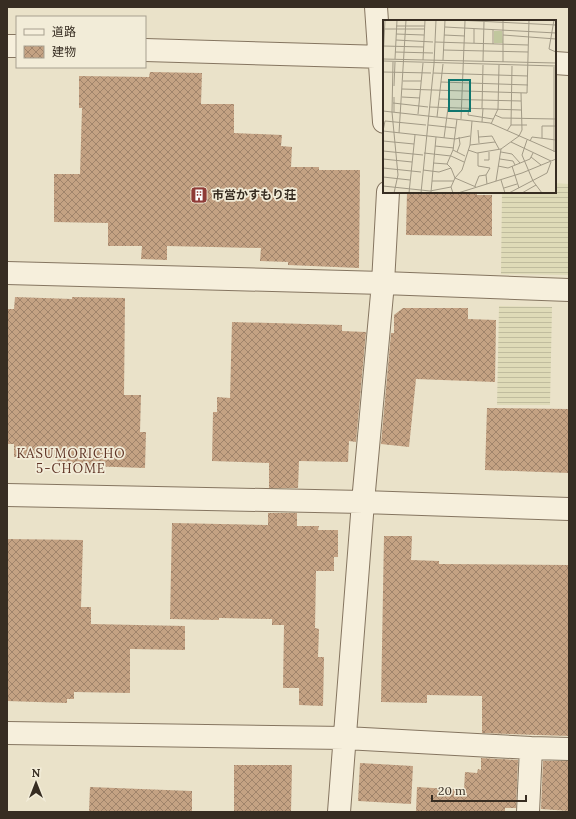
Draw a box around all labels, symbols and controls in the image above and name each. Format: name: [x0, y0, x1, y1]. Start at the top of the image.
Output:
legend: [16, 16, 146, 68]
inset map: [383, 20, 556, 193]
text: 道路: [52, 24, 76, 39]
text: 建物: [52, 44, 76, 59]
building icon: 市営かすもり荘: [189, 185, 209, 205]
place label: 市営かすもり荘: [212, 187, 296, 202]
district label: KASUMORICHO 5-CHOME: [16, 445, 126, 477]
north arrow: [16, 763, 56, 803]
text: N: [32, 766, 41, 780]
scale bar: [432, 777, 526, 803]
text: 20 m: [438, 783, 466, 798]

